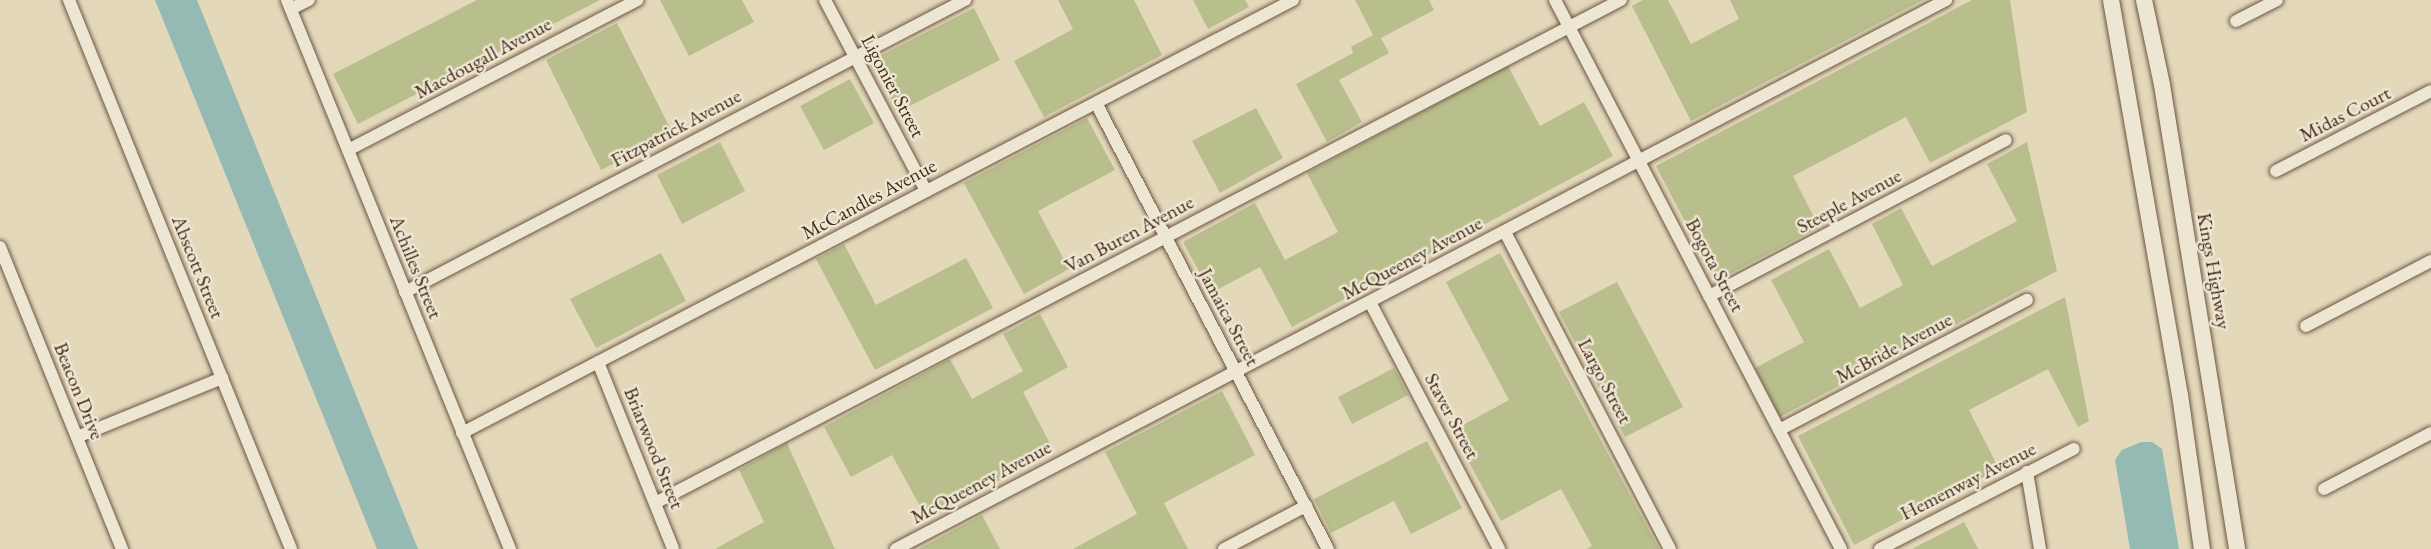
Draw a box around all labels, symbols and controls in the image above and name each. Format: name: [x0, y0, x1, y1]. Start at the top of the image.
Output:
street label: Macdougall Avenue: [410, 12, 556, 104]
street label: Ligonier Street: [856, 30, 930, 142]
street label: Midas Court: [2295, 81, 2395, 147]
street label: Fitzpatrick Avenue: [607, 84, 745, 172]
street label: McCandles Avenue: [798, 153, 940, 245]
street label: Steeple Avenue: [1793, 163, 1905, 239]
street label: Van Buren Avenue: [1060, 190, 1198, 278]
street label: McQueeney Avenue: [1338, 211, 1486, 305]
street label: Kings Highway: [2192, 211, 2236, 331]
street label: Abscott Street: [167, 212, 229, 322]
street label: Achilles Street: [384, 212, 448, 322]
street label: Bogota Street: [1680, 214, 1750, 316]
street label: Jamaica Street: [1193, 264, 1265, 370]
street label: McBride Avenue: [1832, 307, 1956, 389]
street label: Largo Street: [1573, 334, 1637, 428]
street label: Beacon Drive: [49, 339, 109, 443]
street label: Staver Street: [1419, 369, 1485, 463]
street label: Briarwood Street: [619, 384, 689, 512]
street label: McQueeney Avenue: [907, 435, 1055, 529]
street label: Hemenway Avenue: [1896, 437, 2040, 525]

